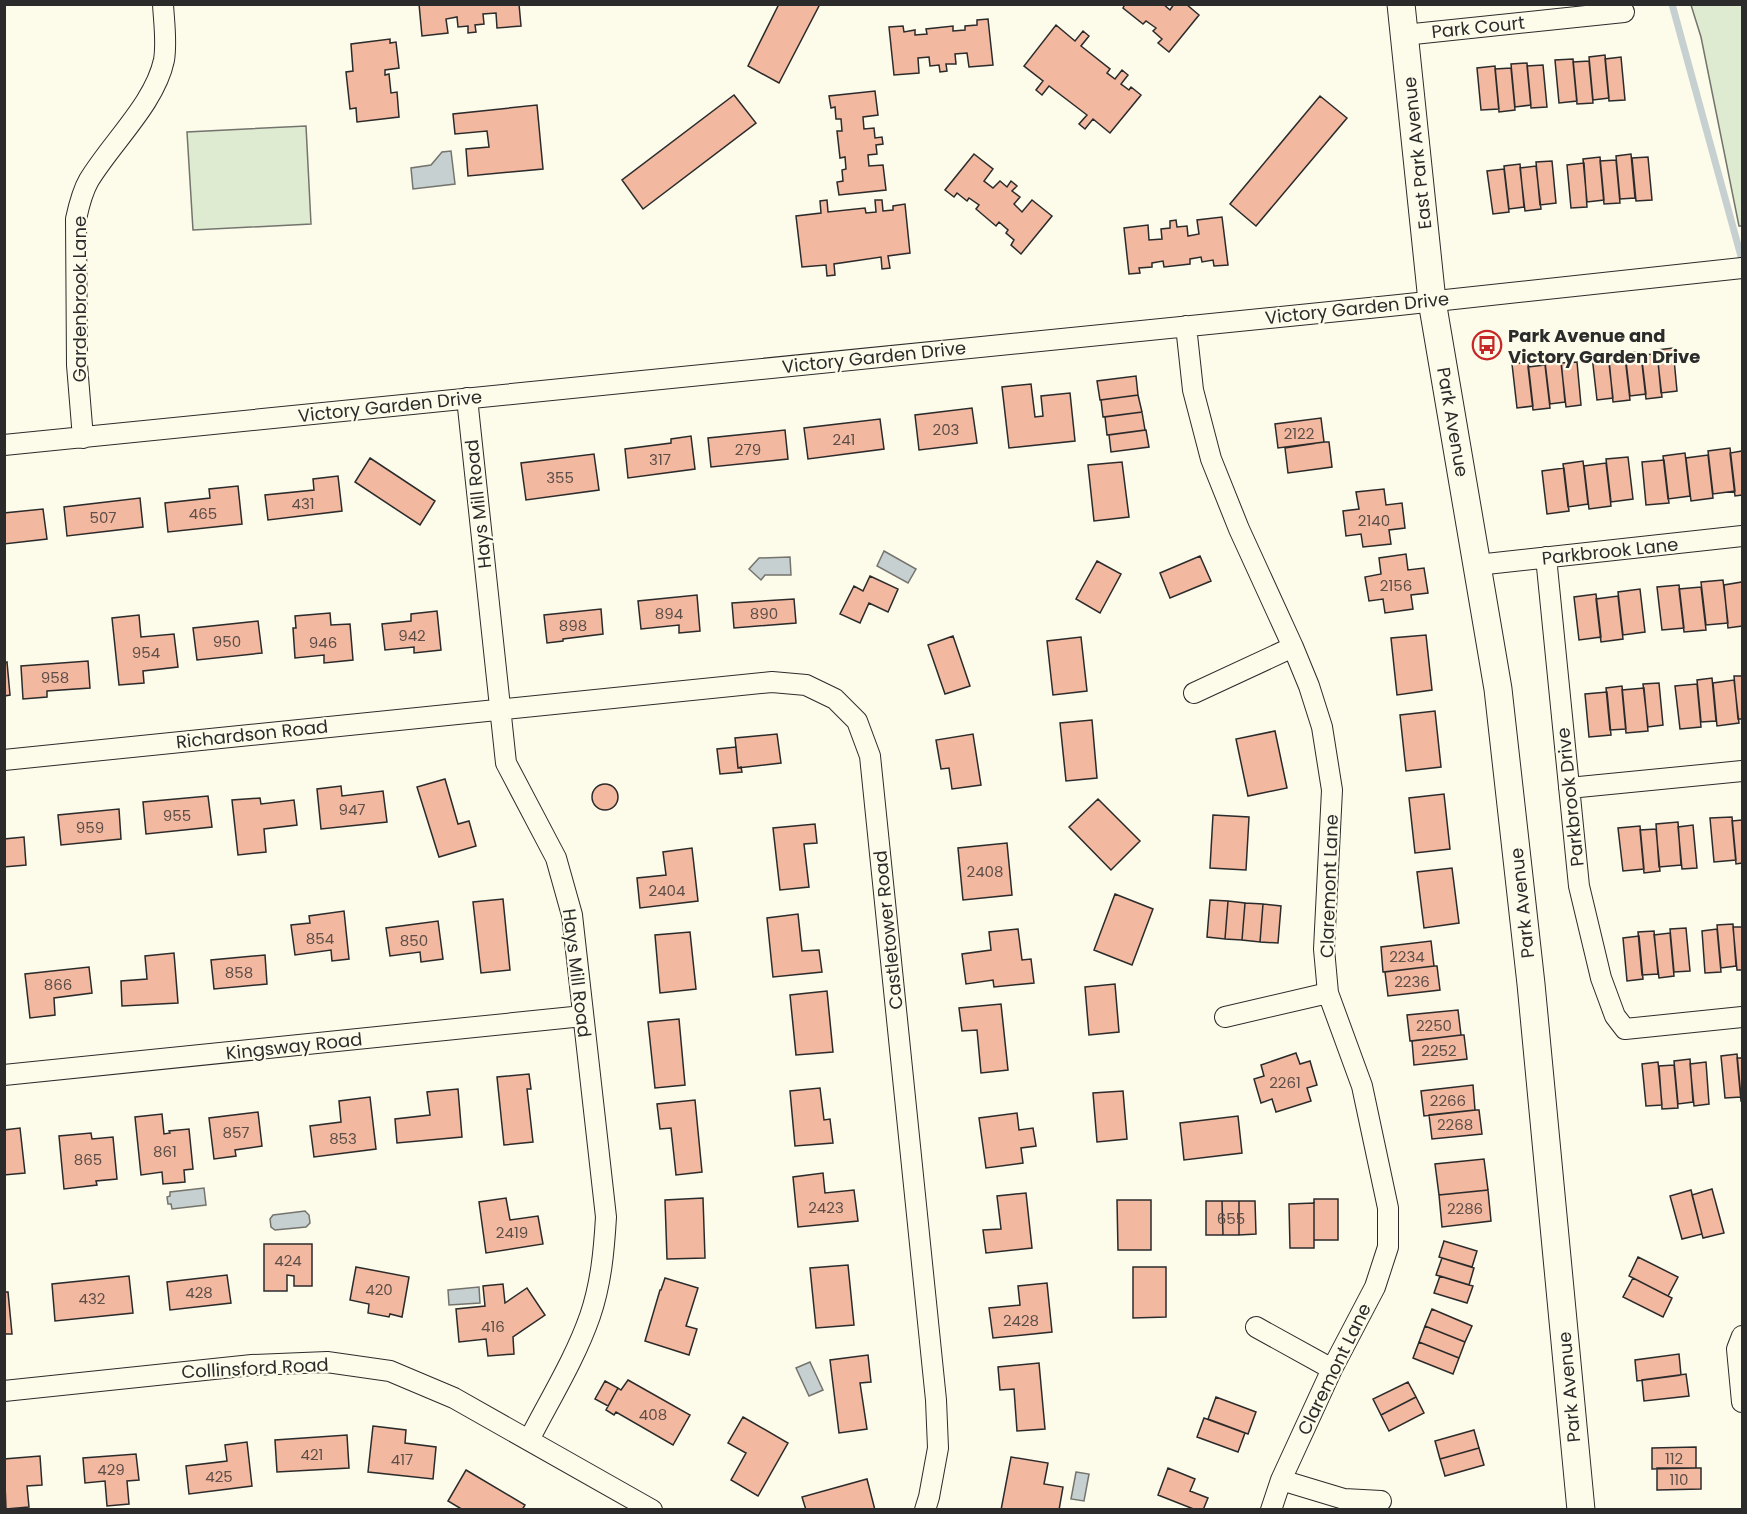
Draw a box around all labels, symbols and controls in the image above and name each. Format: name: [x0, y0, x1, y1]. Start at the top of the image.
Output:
street label: Park Court: [1430, 10, 1526, 44]
street label: East Park Avenue: [1397, 76, 1437, 230]
street label: Gardenbrook Lane: [67, 216, 92, 382]
street label: Victory Garden Drive: [1264, 286, 1450, 330]
place label: Park Avenue and Victory Garden Drive: [1508, 323, 1700, 369]
bus stop icon: Park Avenue and Victory Garden Drive: [1471, 329, 1503, 361]
street label: Victory Garden Drive: [781, 335, 967, 379]
street label: Park Avenue: [1431, 365, 1475, 479]
street label: Victory Garden Drive: [297, 384, 483, 428]
house number: 203: [933, 419, 959, 440]
house number: 2122: [1284, 423, 1314, 444]
house number: 241: [833, 429, 855, 450]
street label: Hays Mill Road: [459, 438, 497, 570]
house number: 279: [735, 439, 761, 460]
house number: 317: [649, 449, 671, 470]
house number: 355: [546, 467, 574, 488]
house number: 431: [291, 493, 315, 514]
house number: 465: [189, 503, 217, 524]
house number: 507: [89, 507, 117, 528]
house number: 2140: [1358, 510, 1390, 531]
street label: Parkbrook Lane: [1540, 531, 1680, 571]
house number: 2156: [1380, 575, 1412, 596]
house number: 894: [655, 603, 683, 624]
house number: 890: [750, 603, 778, 624]
house number: 898: [559, 615, 587, 636]
house number: 942: [398, 625, 426, 646]
house number: 950: [213, 631, 241, 652]
house number: 946: [309, 632, 337, 653]
house number: 954: [132, 642, 160, 663]
house number: 958: [41, 667, 69, 688]
street label: Richardson Road: [175, 714, 329, 754]
street label: Parkbrook Drive: [1550, 726, 1590, 868]
house number: 947: [338, 799, 366, 820]
house number: 955: [163, 805, 191, 826]
street label: Claremont Lane: [1314, 814, 1344, 958]
house number: 959: [76, 817, 104, 838]
street label: Park Avenue: [1504, 847, 1540, 959]
street label: Castletower Road: [867, 849, 909, 1011]
house number: 2408: [967, 861, 1003, 882]
house number: 2404: [649, 880, 685, 901]
street label: Hays Mill Road: [557, 907, 597, 1039]
house number: 854: [306, 928, 334, 949]
house number: 850: [400, 930, 428, 951]
house number: 2234: [1389, 946, 1425, 967]
house number: 858: [225, 962, 253, 983]
house number: 2236: [1394, 971, 1430, 992]
house number: 866: [44, 974, 72, 995]
house number: 2250: [1416, 1015, 1452, 1036]
street label: Kingsway Road: [225, 1026, 363, 1066]
house number: 2252: [1421, 1040, 1457, 1061]
house number: 2261: [1269, 1072, 1301, 1093]
house number: 2266: [1430, 1090, 1466, 1111]
house number: 2268: [1437, 1114, 1473, 1135]
house number: 857: [222, 1122, 250, 1143]
house number: 853: [329, 1128, 357, 1149]
house number: 861: [153, 1141, 177, 1162]
house number: 865: [74, 1149, 102, 1170]
house number: 2423: [808, 1197, 844, 1218]
house number: 2286: [1447, 1198, 1483, 1219]
house number: 655: [1217, 1208, 1245, 1229]
house number: 2419: [496, 1222, 528, 1243]
house number: 424: [274, 1250, 302, 1271]
house number: 420: [365, 1279, 393, 1300]
house number: 428: [185, 1282, 213, 1303]
house number: 432: [79, 1288, 105, 1309]
street label: Claremont Lane: [1291, 1299, 1377, 1439]
house number: 2428: [1003, 1310, 1039, 1331]
house number: 416: [481, 1316, 505, 1337]
street label: Park Avenue: [1552, 1331, 1586, 1443]
street label: Collinsford Road: [181, 1352, 329, 1384]
house number: 408: [639, 1404, 667, 1425]
house number: 421: [301, 1444, 323, 1465]
house number: 112: [1665, 1448, 1683, 1469]
house number: 417: [391, 1449, 413, 1470]
house number: 429: [97, 1459, 125, 1480]
house number: 425: [205, 1466, 233, 1487]
house number: 110: [1669, 1469, 1689, 1490]

